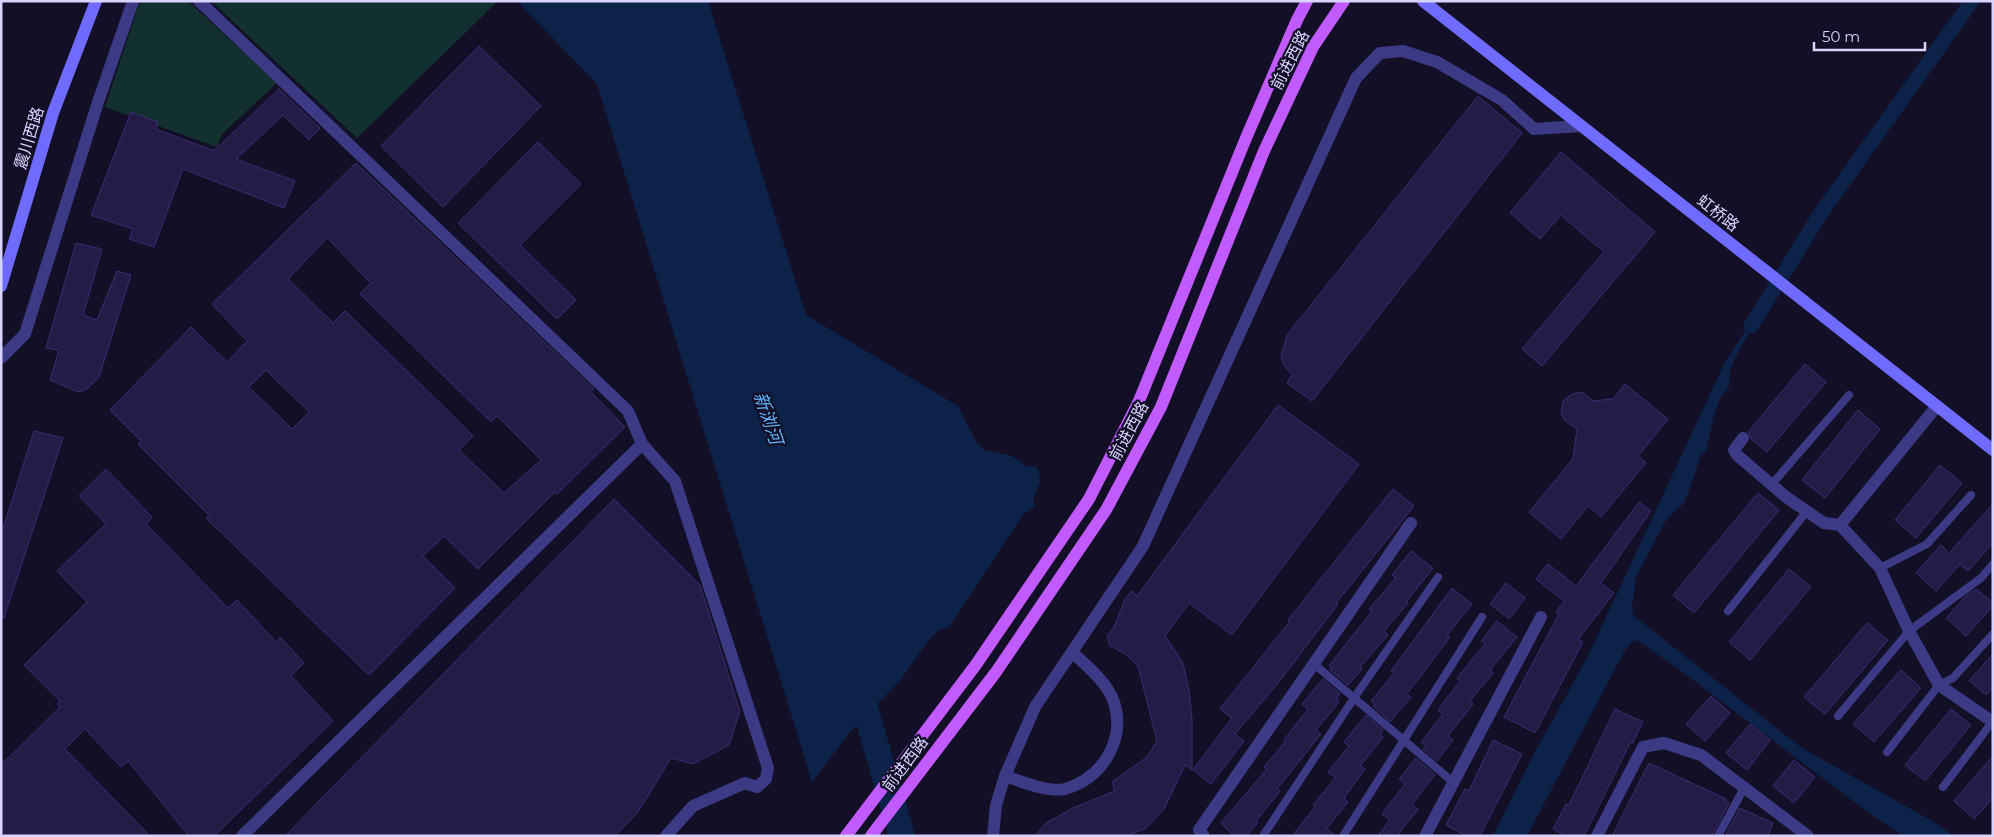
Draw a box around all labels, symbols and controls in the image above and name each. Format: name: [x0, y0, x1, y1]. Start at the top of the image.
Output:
scale bar: [1814, 20, 1925, 52]
street label: 前进西路: [1267, 27, 1313, 93]
text: 50 m: [1822, 27, 1860, 46]
street label: 震川西路: [11, 105, 47, 171]
street label: 虹桥路: [1693, 191, 1743, 235]
water label: 新浏河: [749, 389, 788, 450]
street label: 前进西路: [1106, 398, 1152, 464]
street label: 前进西路: [878, 733, 932, 795]

